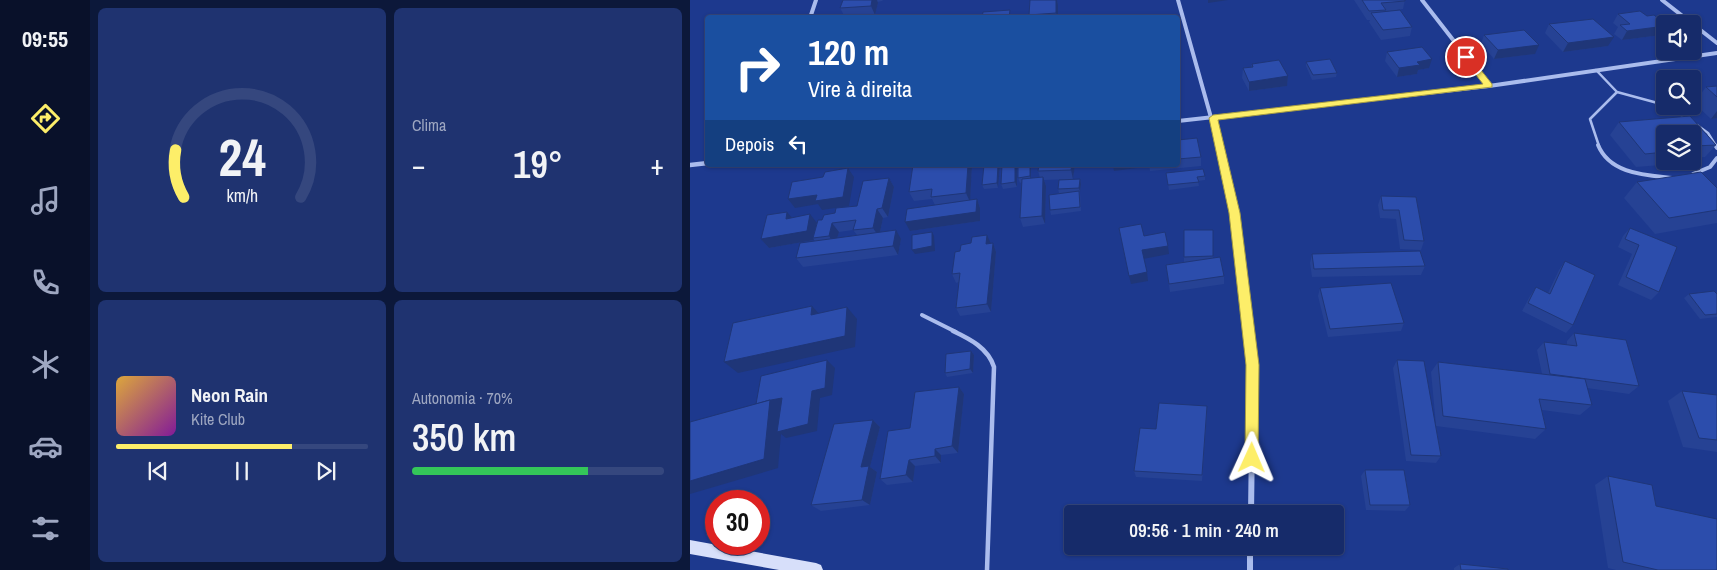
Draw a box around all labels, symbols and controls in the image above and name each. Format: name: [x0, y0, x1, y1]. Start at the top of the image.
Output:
map controls: [1656, 15, 1701, 170]
button: sound: [1656, 15, 1701, 60]
text: 09:55: [22, 24, 68, 54]
text: 120 m: [808, 29, 889, 76]
icon: right: [725, 35, 790, 100]
pin: [1445, 36, 1487, 78]
icon: arrive: [1452, 43, 1480, 71]
button: search: [1656, 70, 1701, 115]
text: Vire à direita: [808, 74, 912, 104]
icon: directions: [28, 101, 63, 136]
text: Clima: [412, 114, 446, 136]
text: 24: [218, 122, 266, 192]
button: layers: [1656, 125, 1701, 170]
icon: left: [784, 130, 812, 158]
text: Depois: [725, 131, 774, 157]
text: 19°: [513, 139, 563, 190]
text: −: [412, 146, 425, 184]
text: +: [651, 146, 664, 184]
icon: music: [28, 183, 63, 218]
text: km/h: [226, 184, 258, 208]
icon: phone: [28, 265, 63, 300]
icon: climate: [28, 347, 63, 382]
text: Neon Rain: [191, 382, 268, 408]
text: Autonomia · 70%: [412, 387, 513, 409]
text: Kite Club: [191, 408, 245, 430]
text: 350 km: [412, 412, 516, 463]
icon: car: [28, 429, 63, 464]
position arrow: [1225, 431, 1277, 483]
icon: previous: [144, 457, 172, 485]
icon: pause: [228, 457, 256, 485]
icon: next: [312, 457, 340, 485]
speed limit sign: 30: [705, 490, 770, 555]
icon: filters: [28, 511, 63, 546]
text: 09:56 · 1 min · 240 m: [1129, 517, 1279, 543]

